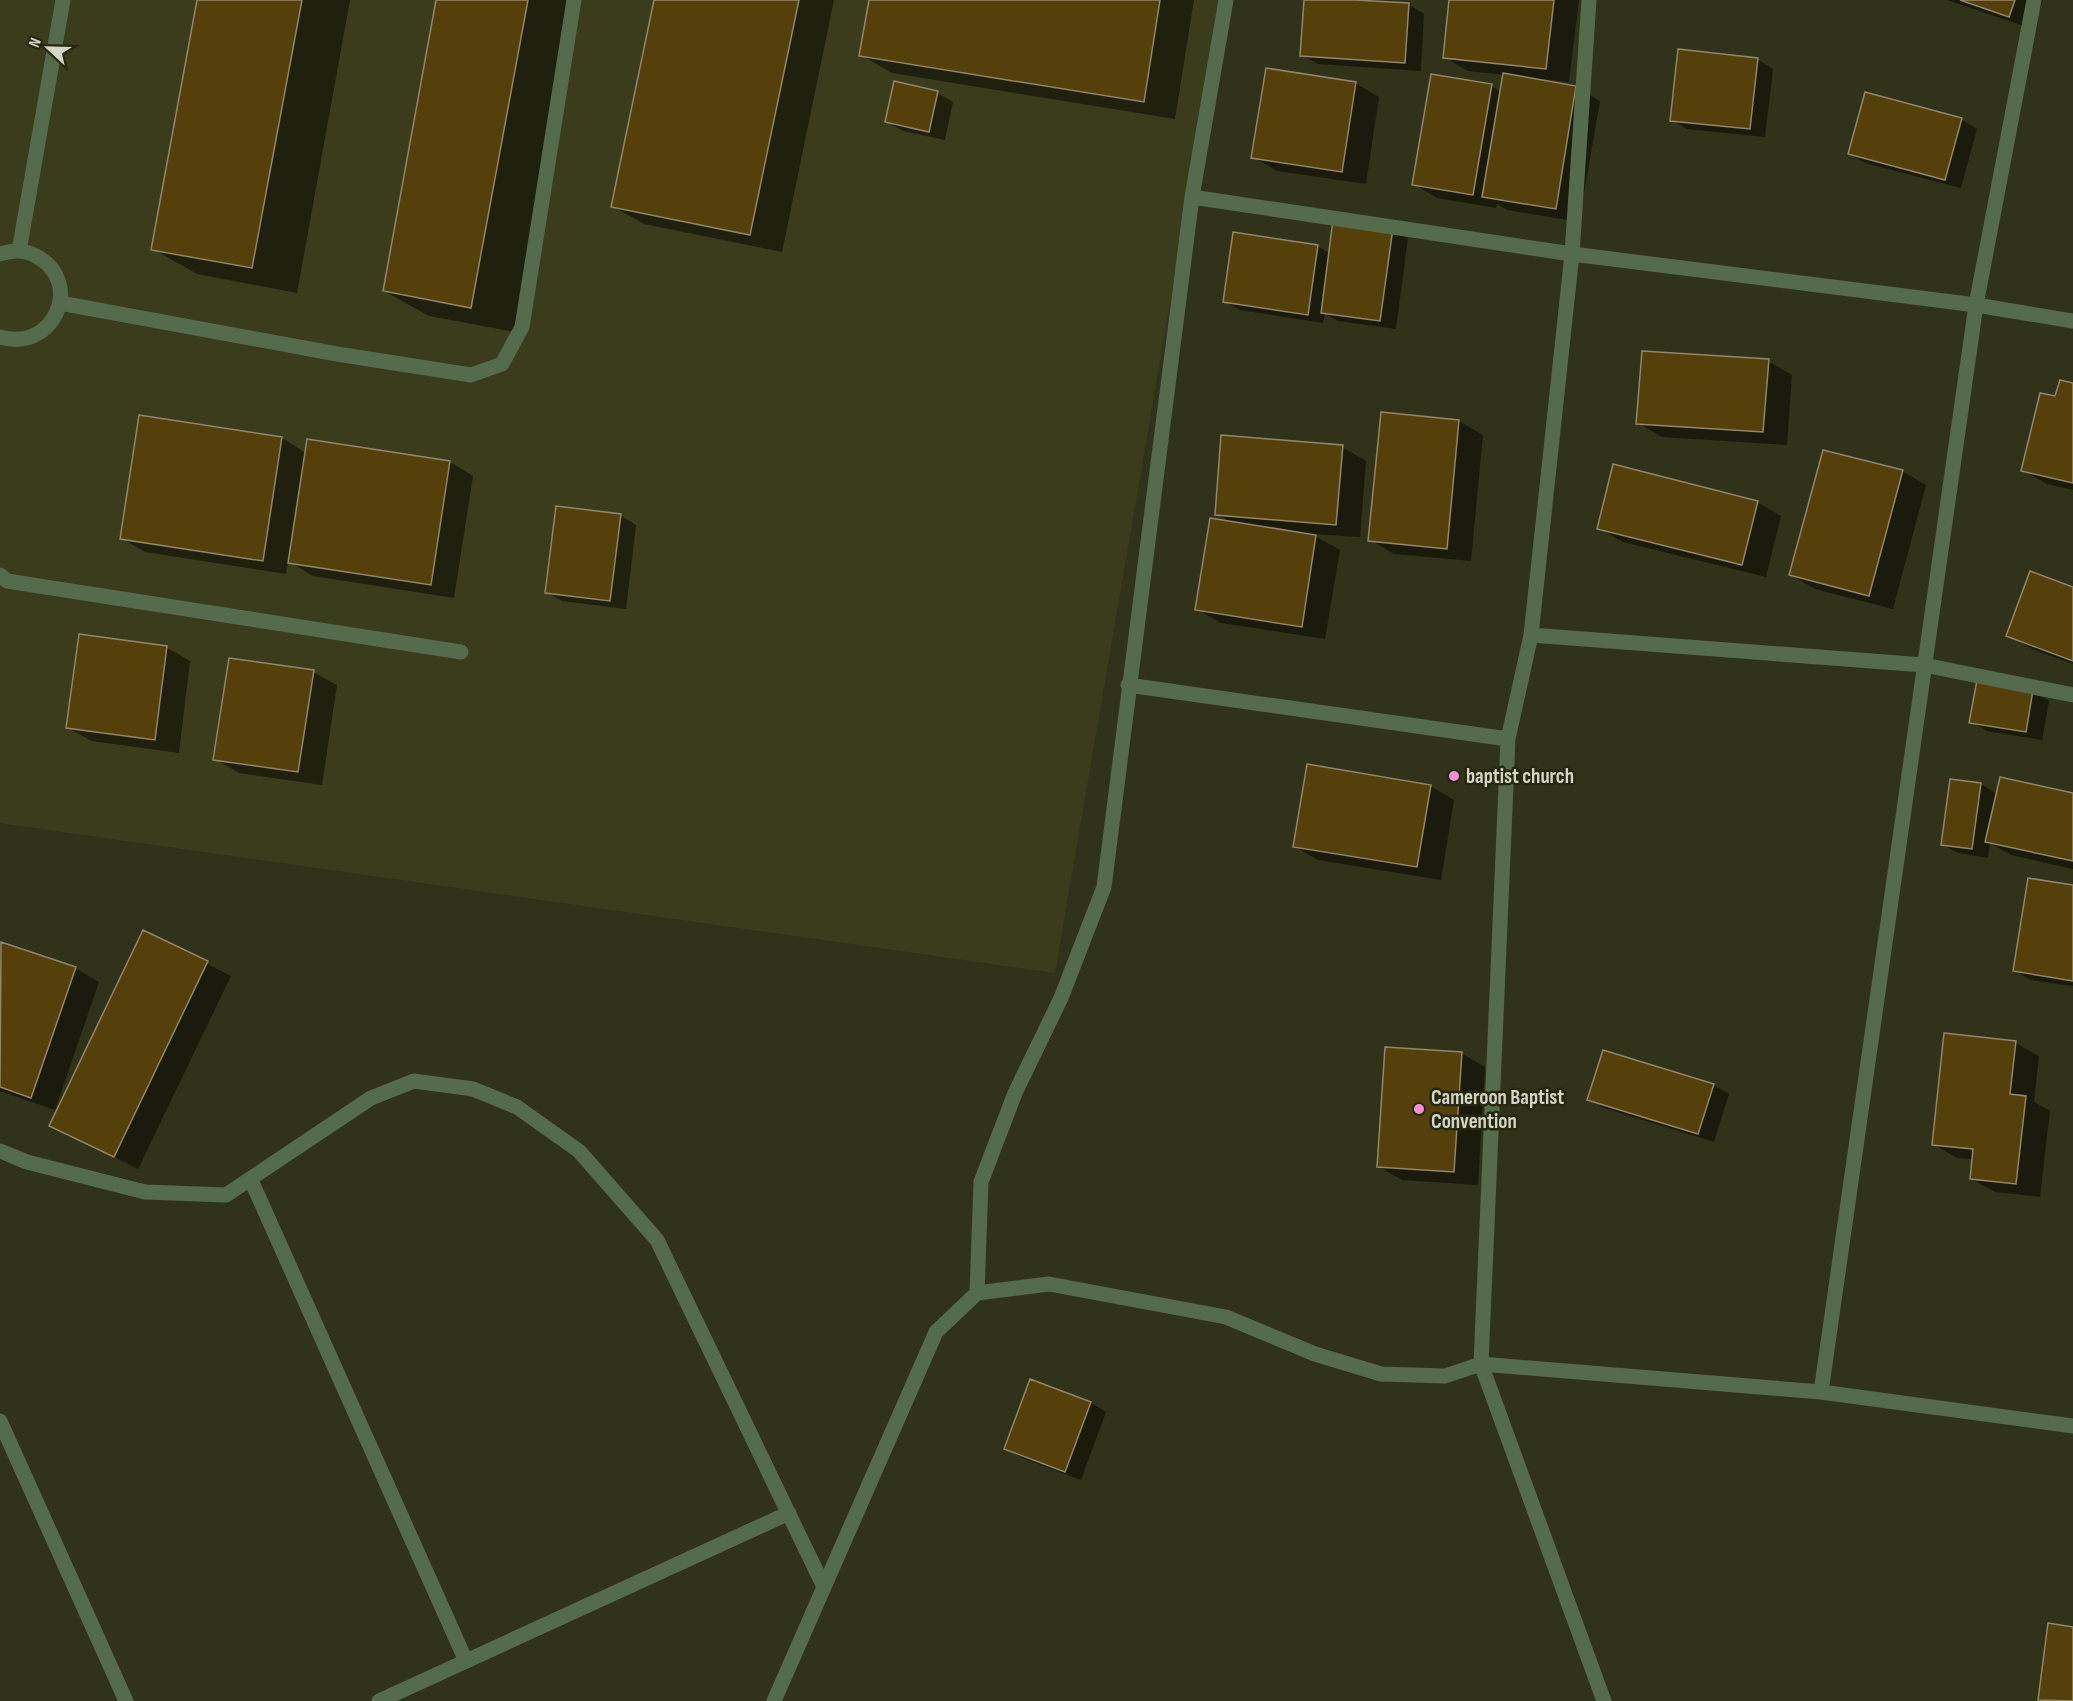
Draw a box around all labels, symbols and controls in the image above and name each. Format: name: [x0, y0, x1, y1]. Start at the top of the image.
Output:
north arrow: [18, 18, 78, 78]
text: N: [25, 35, 46, 50]
place label: baptist church: [1466, 764, 1574, 789]
marker: baptist church: [1447, 769, 1461, 783]
place label: Cameroon Baptist Convention: [1431, 1085, 1564, 1134]
marker: Cameroon Baptist Convention: [1412, 1102, 1426, 1116]

